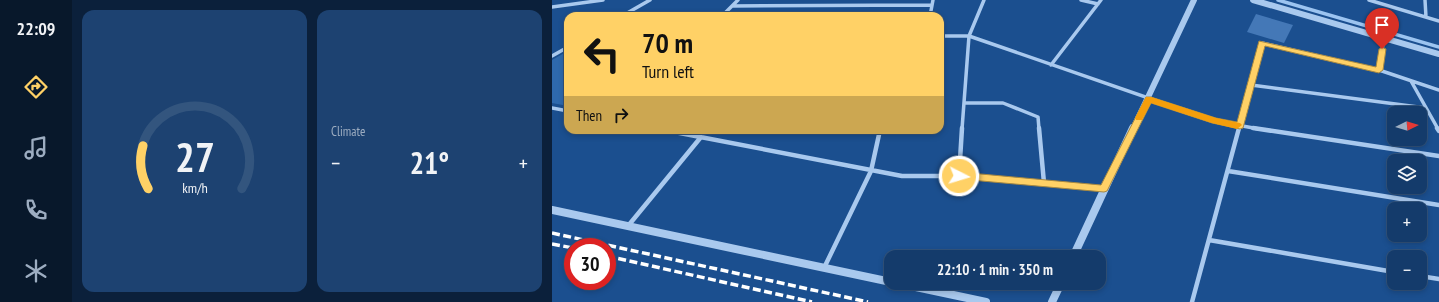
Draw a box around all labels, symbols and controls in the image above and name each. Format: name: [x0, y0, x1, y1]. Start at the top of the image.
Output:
pin: [1365, 8, 1399, 49]
icon: arrive: [1371, 14, 1393, 36]
text: 22:09: [17, 17, 55, 40]
text: 70 m: [642, 24, 693, 61]
icon: left: [576, 28, 628, 80]
text: Turn left: [642, 60, 694, 83]
icon: directions: [22, 73, 50, 101]
icon: right: [610, 104, 632, 126]
text: Then: [576, 106, 602, 125]
north arrow: [1387, 106, 1427, 146]
map controls: [1387, 106, 1427, 290]
text: Climate: [331, 123, 365, 140]
text: 27: [175, 130, 214, 183]
icon: music: [22, 134, 50, 162]
text: 21°: [410, 143, 449, 182]
text: −: [331, 149, 340, 177]
text: +: [519, 149, 528, 177]
button: layers: [1387, 154, 1427, 194]
position arrow: [938, 155, 980, 197]
text: km/h: [182, 178, 207, 197]
icon: phone: [22, 196, 50, 224]
button: +: [1387, 202, 1427, 242]
speed limit sign: 30: [564, 238, 616, 290]
button: −: [1387, 250, 1427, 290]
icon: climate: [22, 257, 50, 285]
text: 22:10 · 1 min · 350 m: [937, 260, 1053, 279]

